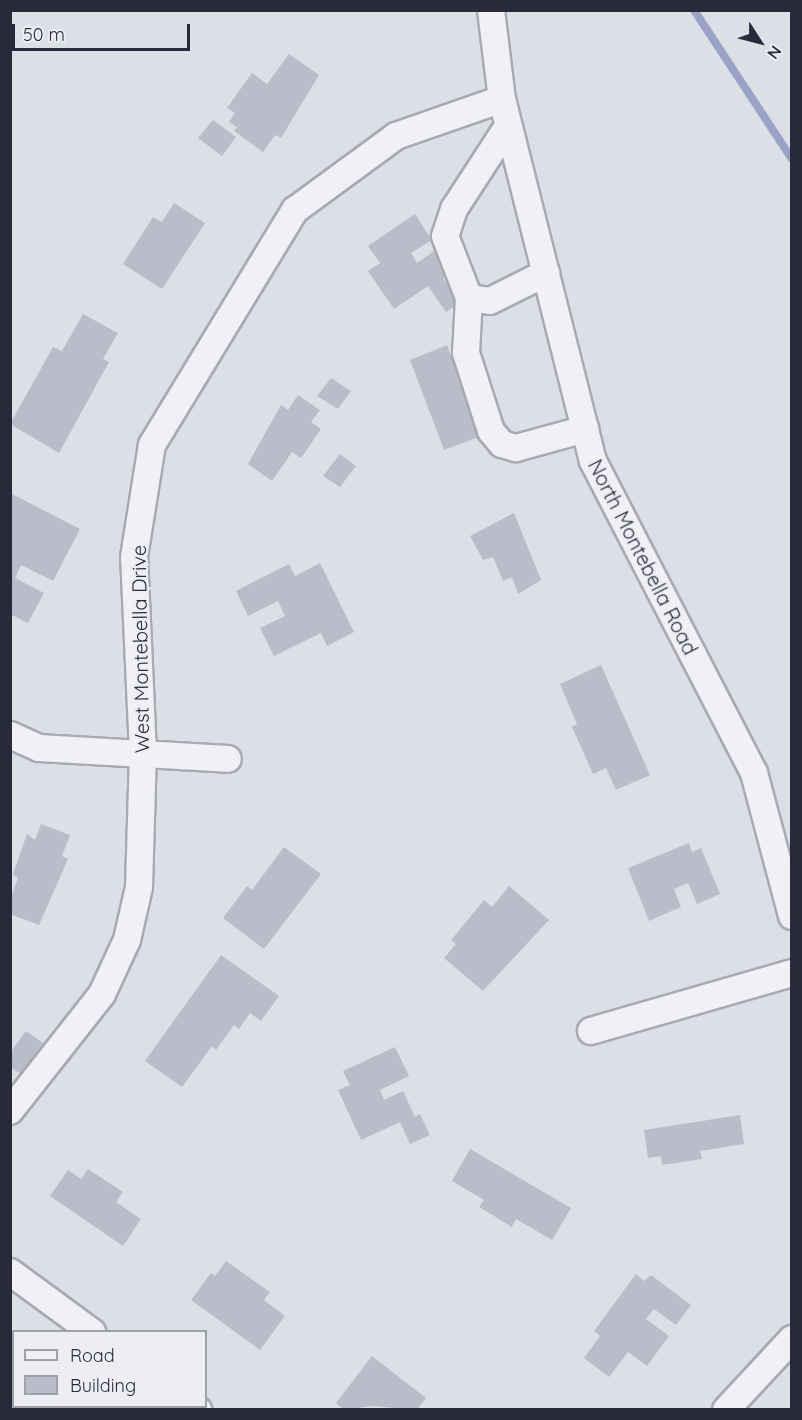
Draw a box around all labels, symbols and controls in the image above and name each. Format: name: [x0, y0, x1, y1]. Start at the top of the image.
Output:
scale bar: [15, 12, 194, 50]
north arrow: [730, 12, 790, 72]
text: 50 m: [23, 23, 65, 46]
text: N: [763, 42, 786, 63]
street label: North Montebella Road: [583, 455, 703, 659]
street label: West Montebella Drive: [126, 545, 154, 753]
legend: [12, 1330, 207, 1408]
text: Road: [70, 1344, 115, 1367]
text: Building: [70, 1374, 136, 1397]

